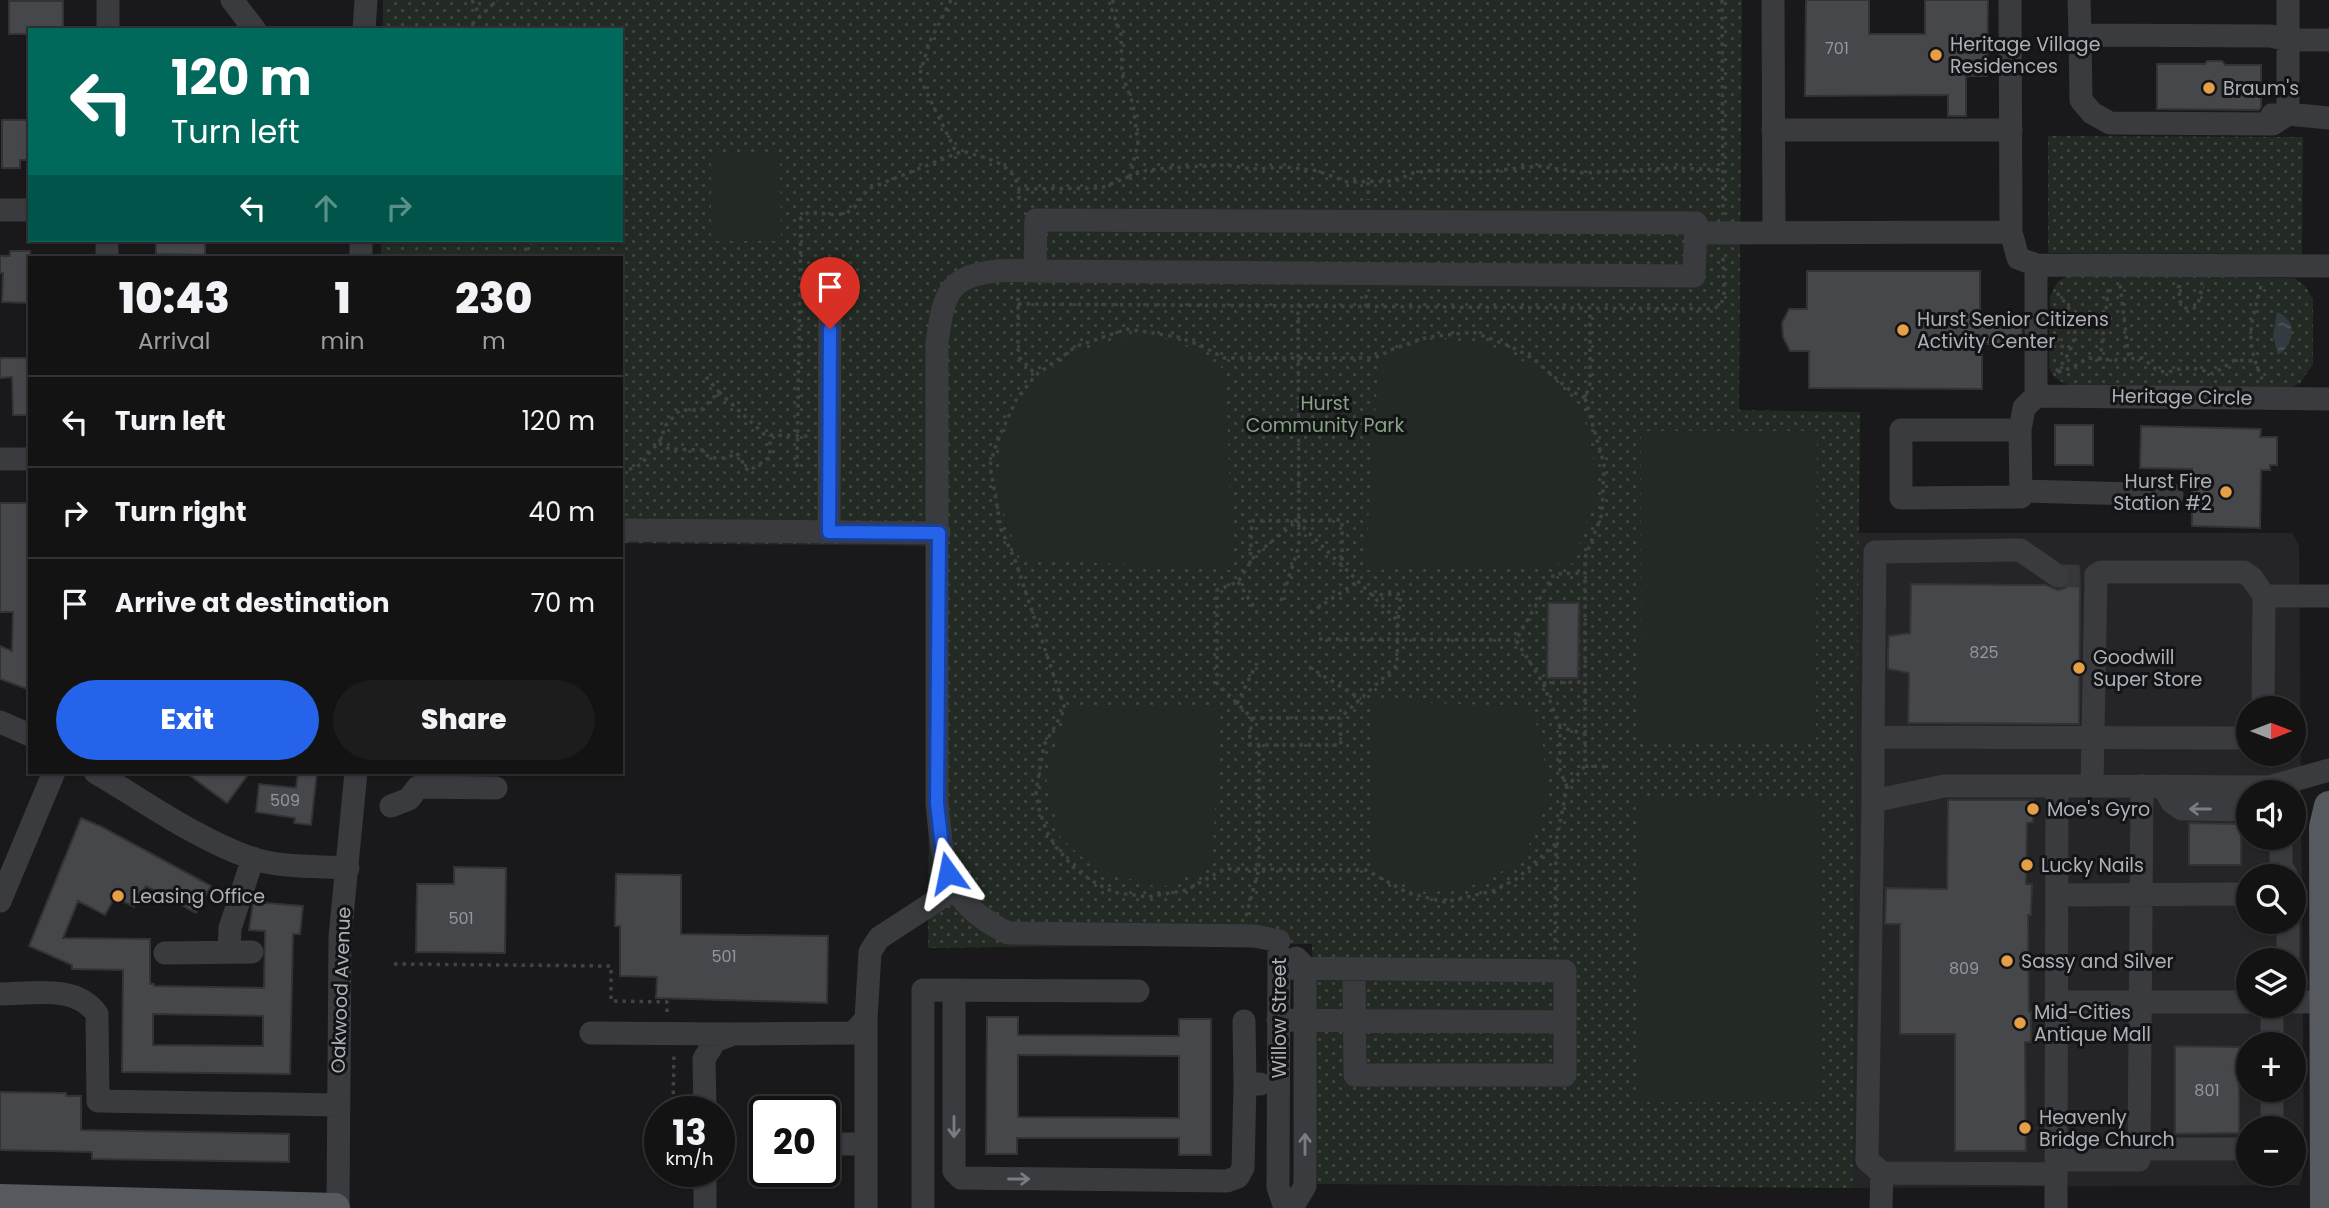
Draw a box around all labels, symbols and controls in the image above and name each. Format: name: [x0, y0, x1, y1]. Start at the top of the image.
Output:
place label: Heritage Village Residences: [1950, 31, 2100, 80]
house number: 701: [1825, 37, 1849, 60]
text: 120 m: [171, 44, 312, 112]
marker: Heritage Village Residences: [1928, 47, 1944, 63]
icon: left: [56, 56, 147, 147]
place label: Braum's: [2223, 75, 2299, 102]
marker: Braum's: [2201, 80, 2217, 96]
text: Turn left: [171, 109, 300, 154]
icon: left: [234, 189, 272, 227]
icon: ahead: [307, 189, 345, 227]
icon: right: [380, 189, 418, 227]
pin: [800, 257, 860, 329]
icon: arrive: [811, 268, 849, 306]
text: 10:43: [119, 269, 230, 328]
text: 1: [334, 269, 351, 328]
text: 230: [455, 269, 532, 328]
place label: Hurst Senior Citizens Activity Center: [1917, 306, 2109, 355]
marker: Hurst Senior Citizens Activity Center: [1895, 322, 1911, 338]
text: Arrival: [138, 325, 210, 357]
text: min: [320, 325, 365, 357]
text: m: [482, 325, 506, 357]
street label: Heritage Circle: [2111, 382, 2253, 412]
park label: Hurst Community Park: [1246, 390, 1404, 439]
icon: left: [56, 403, 94, 441]
text: Turn left: [115, 403, 226, 439]
text: 120 m: [522, 403, 595, 439]
place label: Hurst Fire Station #2: [2113, 468, 2212, 517]
marker: Hurst Fire Station #2: [2218, 484, 2234, 500]
icon: right: [56, 494, 94, 532]
text: Turn right: [115, 494, 247, 530]
text: 40 m: [529, 494, 595, 530]
icon: arrive: [56, 585, 94, 623]
text: Arrive at destination: [115, 585, 390, 621]
text: 70 m: [531, 585, 595, 621]
house number: 825: [1969, 641, 1999, 664]
place label: Goodwill Super Store: [2093, 644, 2202, 693]
marker: Goodwill Super Store: [2071, 660, 2087, 676]
button: Exit: [56, 680, 319, 760]
button: Share: [333, 680, 595, 760]
north arrow: [2236, 696, 2306, 766]
map controls: [2236, 696, 2306, 1186]
button: sound: [2236, 780, 2306, 850]
house number: 509: [270, 789, 300, 812]
place label: Moe's Gyro: [2047, 796, 2150, 823]
marker: Moe's Gyro: [2025, 801, 2041, 817]
one-way arrow: [2189, 802, 2212, 816]
position arrow: [911, 836, 985, 910]
place label: Lucky Nails: [2041, 852, 2144, 879]
marker: Lucky Nails: [2019, 857, 2035, 873]
button: search: [2236, 864, 2306, 934]
place label: Leasing Office: [132, 883, 265, 910]
marker: Leasing Office: [110, 888, 126, 904]
street label: Oakwood Avenue: [325, 906, 357, 1074]
house number: 501: [448, 907, 474, 930]
house number: 501: [711, 945, 737, 968]
place label: Sassy and Silver: [2021, 948, 2174, 975]
button: layers: [2236, 948, 2306, 1018]
marker: Sassy and Silver: [1999, 953, 2015, 969]
street label: Willow Street: [1266, 957, 1293, 1079]
house number: 809: [1949, 957, 1979, 980]
place label: Mid-Cities Antique Mall: [2034, 999, 2151, 1048]
marker: Mid-Cities Antique Mall: [2012, 1015, 2028, 1031]
button: +: [2236, 1032, 2306, 1102]
house number: 801: [2194, 1079, 2220, 1102]
speed limit sign: 20: [749, 1096, 840, 1187]
place label: Heavenly Bridge Church: [2039, 1104, 2175, 1153]
text: 13: [672, 1108, 707, 1157]
one-way arrow: [947, 1115, 961, 1138]
button: −: [2236, 1116, 2306, 1186]
marker: Heavenly Bridge Church: [2017, 1120, 2033, 1136]
one-way arrow: [1298, 1132, 1312, 1155]
text: km/h: [666, 1146, 713, 1171]
one-way arrow: [1007, 1172, 1030, 1186]

